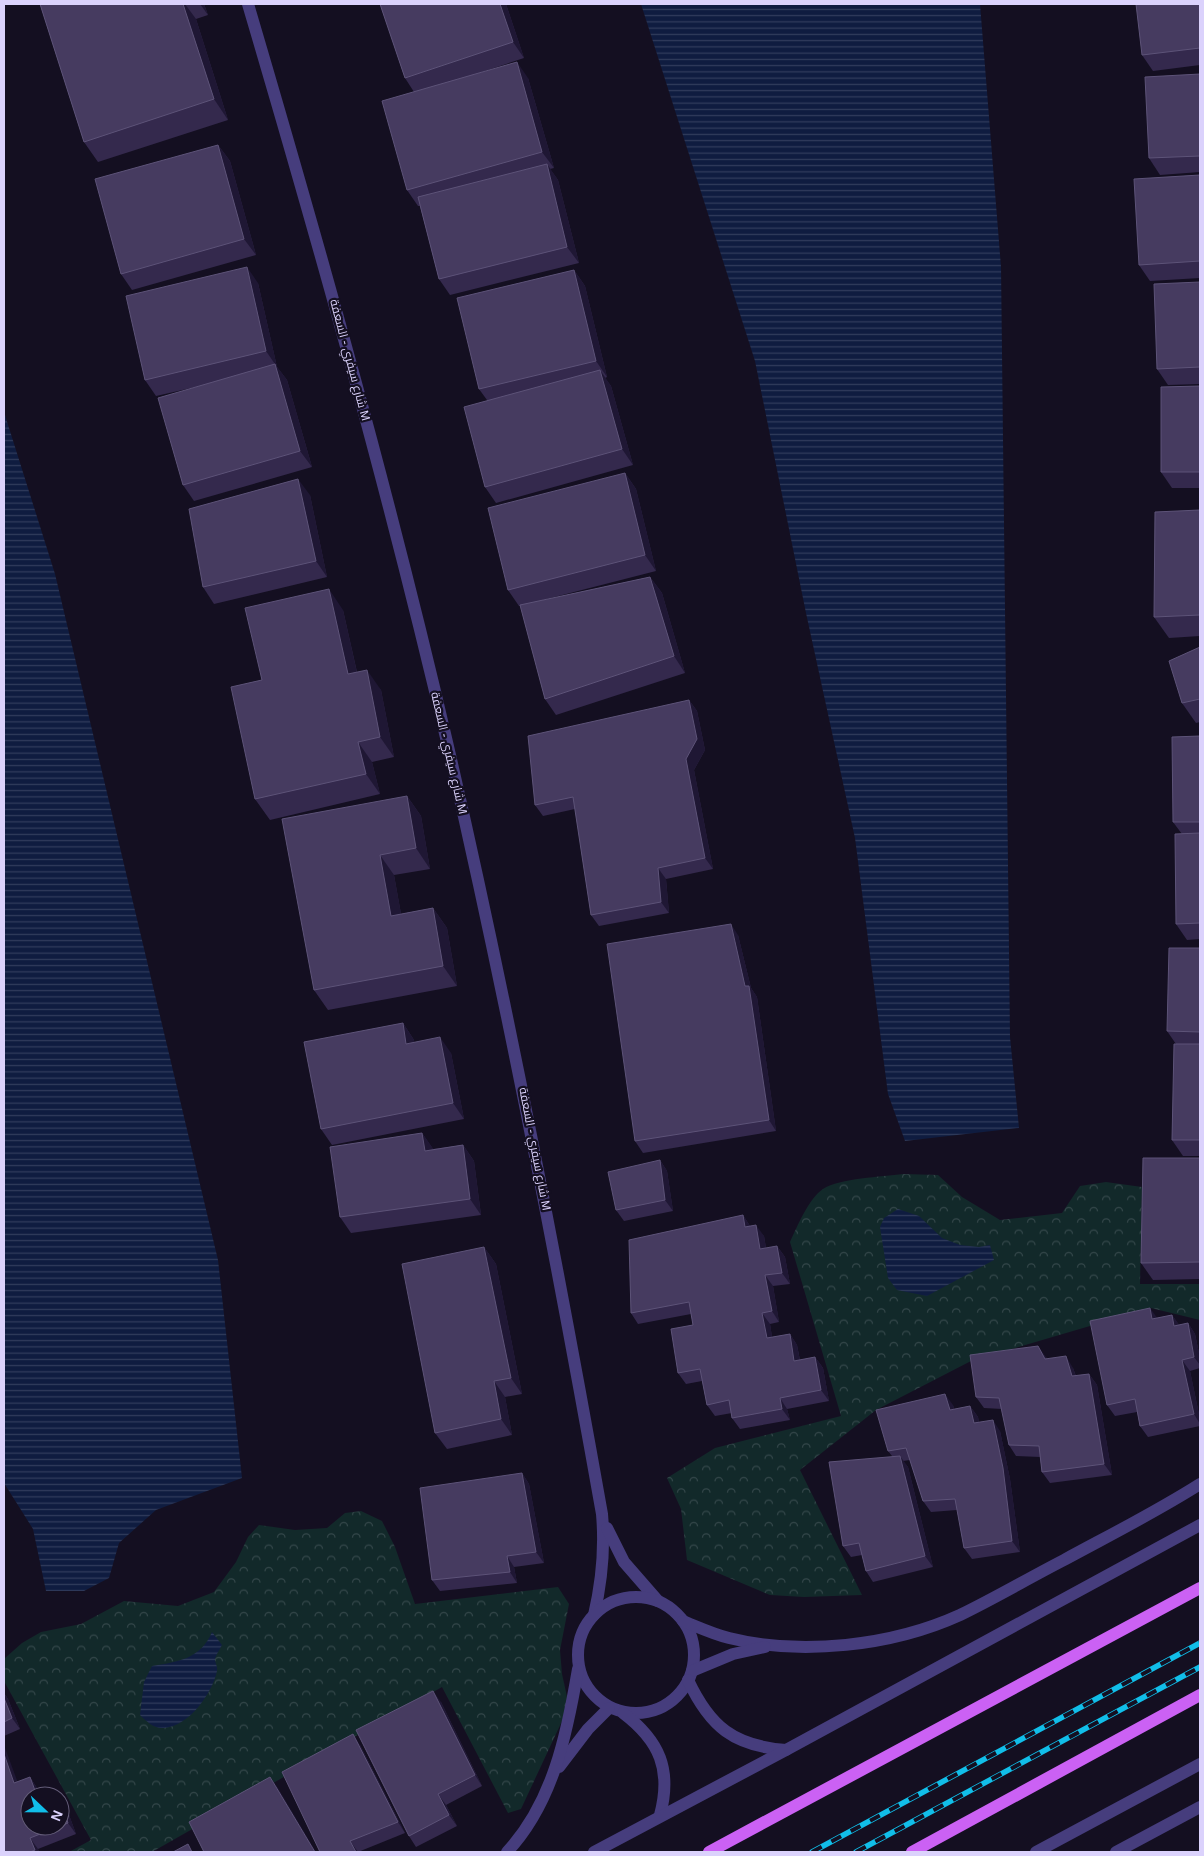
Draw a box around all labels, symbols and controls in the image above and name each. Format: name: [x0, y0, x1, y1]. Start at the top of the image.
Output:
street label: شارع سيفري - السعفة M: [324, 298, 373, 423]
street label: شارع سيفري - السعفة M: [425, 690, 470, 816]
street label: شارع سيفري - السعفة M: [513, 1086, 554, 1212]
north arrow: [20, 1786, 70, 1836]
text: N: [48, 1808, 66, 1824]

